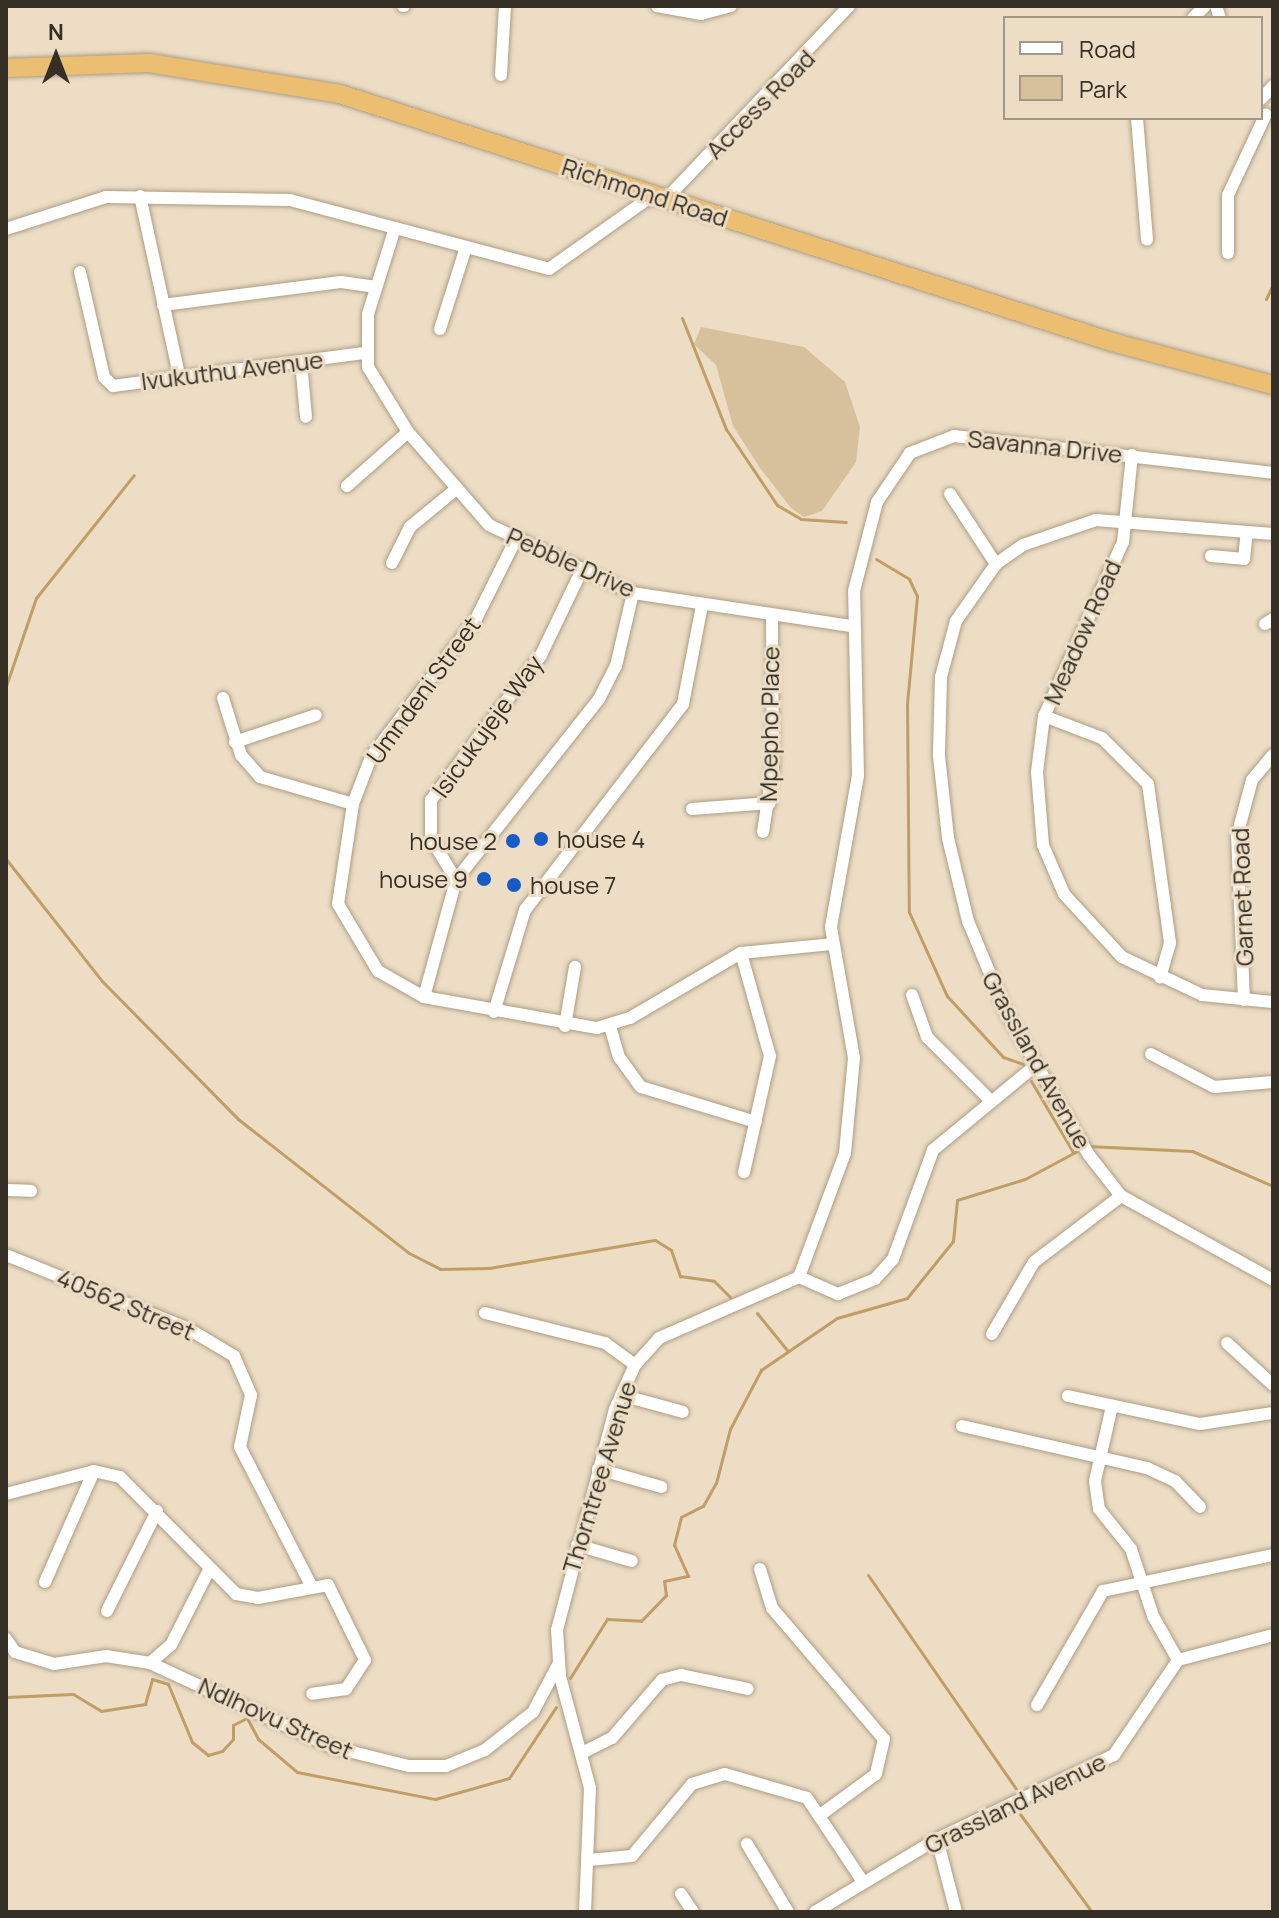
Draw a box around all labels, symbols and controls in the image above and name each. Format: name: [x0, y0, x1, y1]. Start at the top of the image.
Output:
north arrow: [16, 16, 96, 96]
legend: [1003, 16, 1263, 120]
text: N: [48, 17, 64, 47]
text: Road: [1079, 32, 1136, 65]
street label: Access Road: [700, 44, 820, 164]
text: Park: [1079, 72, 1127, 105]
street label: Richmond Road: [558, 152, 732, 232]
street label: Ivukuthu Avenue: [139, 345, 325, 395]
street label: Savanna Drive: [966, 424, 1124, 468]
street label: Pebble Drive: [502, 521, 640, 603]
street label: Meadow Road: [1037, 555, 1127, 709]
street label: Umndeni Street: [360, 611, 486, 769]
street label: Mpepho Place: [753, 646, 785, 802]
street label: Isicukujeje Way: [426, 649, 548, 803]
place label: house 4: [557, 825, 645, 853]
place label: house 2: [409, 827, 497, 855]
street label: Garnet Road: [1225, 827, 1259, 967]
marker: house 4: [532, 830, 550, 848]
marker: house 2: [504, 832, 522, 850]
place label: house 9: [379, 865, 468, 893]
marker: house 9: [475, 870, 493, 888]
place label: house 7: [530, 871, 616, 899]
marker: house 7: [505, 876, 523, 894]
street label: Grassland Avenue: [976, 966, 1098, 1154]
street label: 40562 Street: [53, 1262, 199, 1346]
street label: Thorntree Avenue: [556, 1378, 642, 1576]
street label: Ndlhovu Street: [194, 1671, 358, 1765]
street label: Grassland Avenue: [920, 1747, 1110, 1859]

